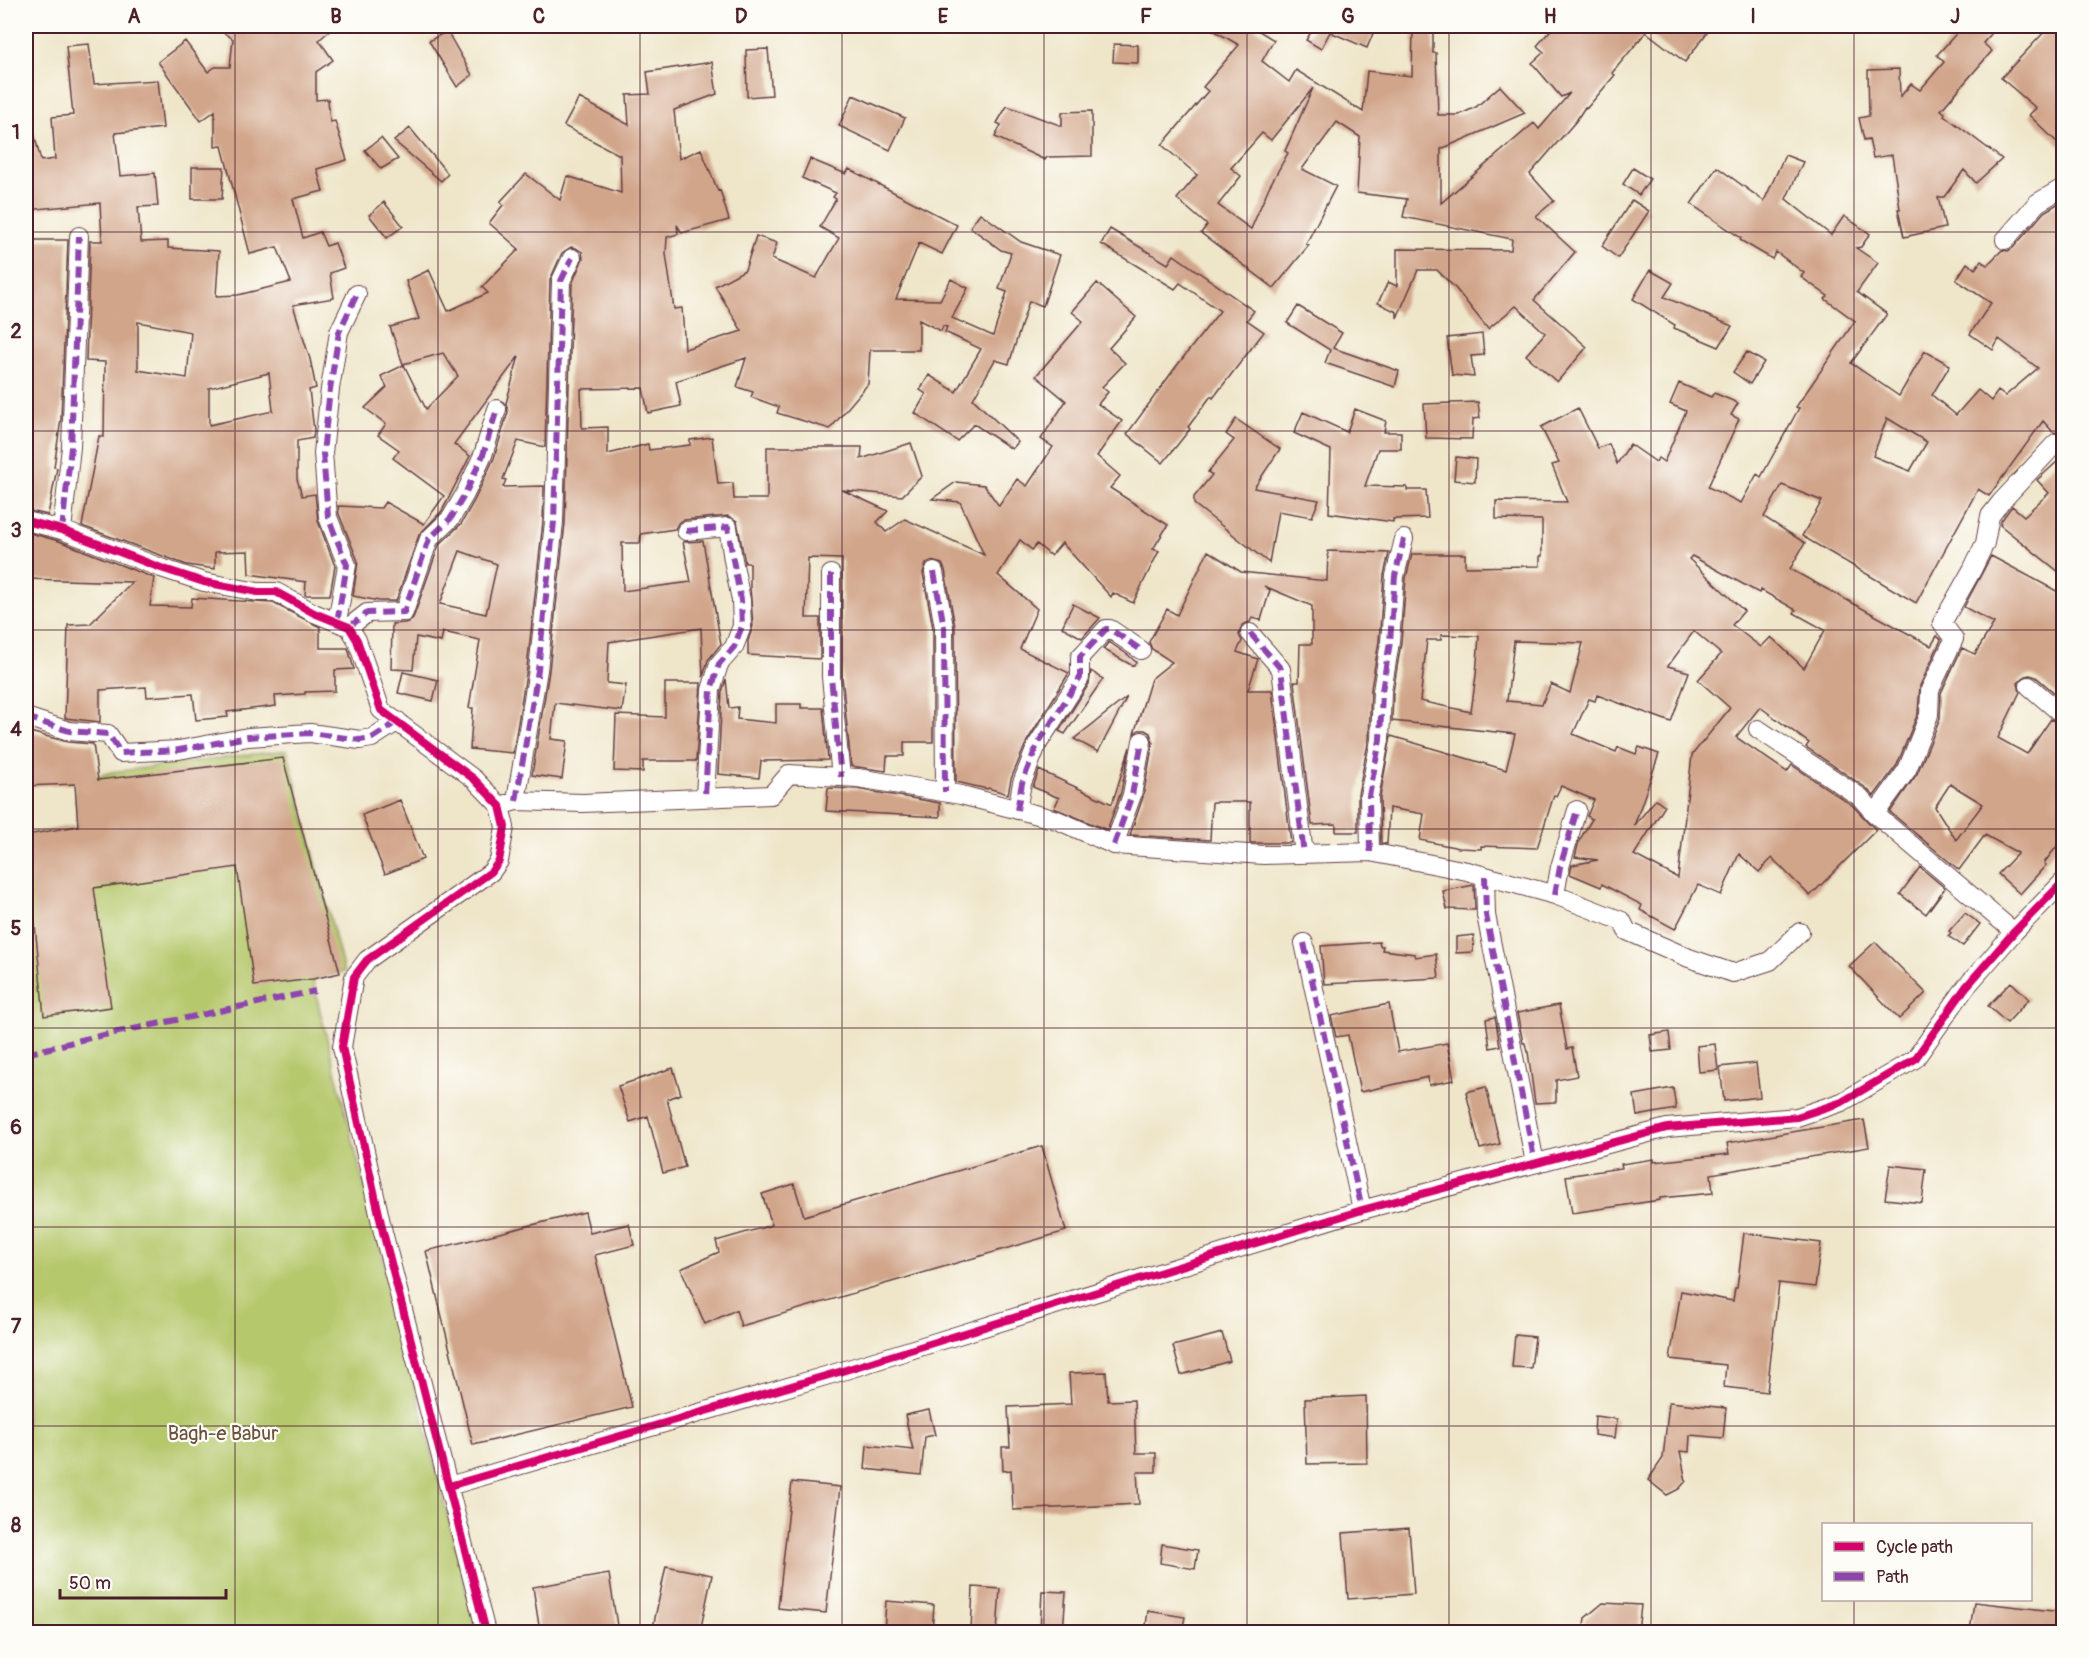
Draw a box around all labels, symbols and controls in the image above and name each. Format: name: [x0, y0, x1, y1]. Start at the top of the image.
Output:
text: A: [128, 4, 141, 29]
text: B: [330, 4, 342, 29]
text: C: [533, 4, 545, 29]
text: D: [735, 4, 748, 29]
text: E: [938, 4, 949, 29]
text: F: [1140, 4, 1152, 29]
text: G: [1341, 4, 1355, 29]
text: H: [1544, 4, 1557, 29]
text: I: [1750, 4, 1756, 29]
text: J: [1950, 4, 1960, 29]
text: 1: [12, 120, 20, 145]
text: 2: [10, 319, 22, 344]
text: 3: [10, 518, 22, 543]
text: 4: [10, 717, 22, 742]
text: 5: [11, 916, 22, 941]
text: 6: [10, 1115, 22, 1140]
text: 7: [11, 1314, 22, 1339]
park label: Bagh-e Babur: [168, 1421, 278, 1446]
text: 8: [11, 1513, 21, 1538]
legend: [1822, 1523, 2032, 1601]
text: Cycle path: [1876, 1536, 1953, 1559]
scale bar: [60, 1562, 226, 1600]
text: Path: [1876, 1566, 1909, 1589]
text: 50 m: [69, 1572, 111, 1595]

